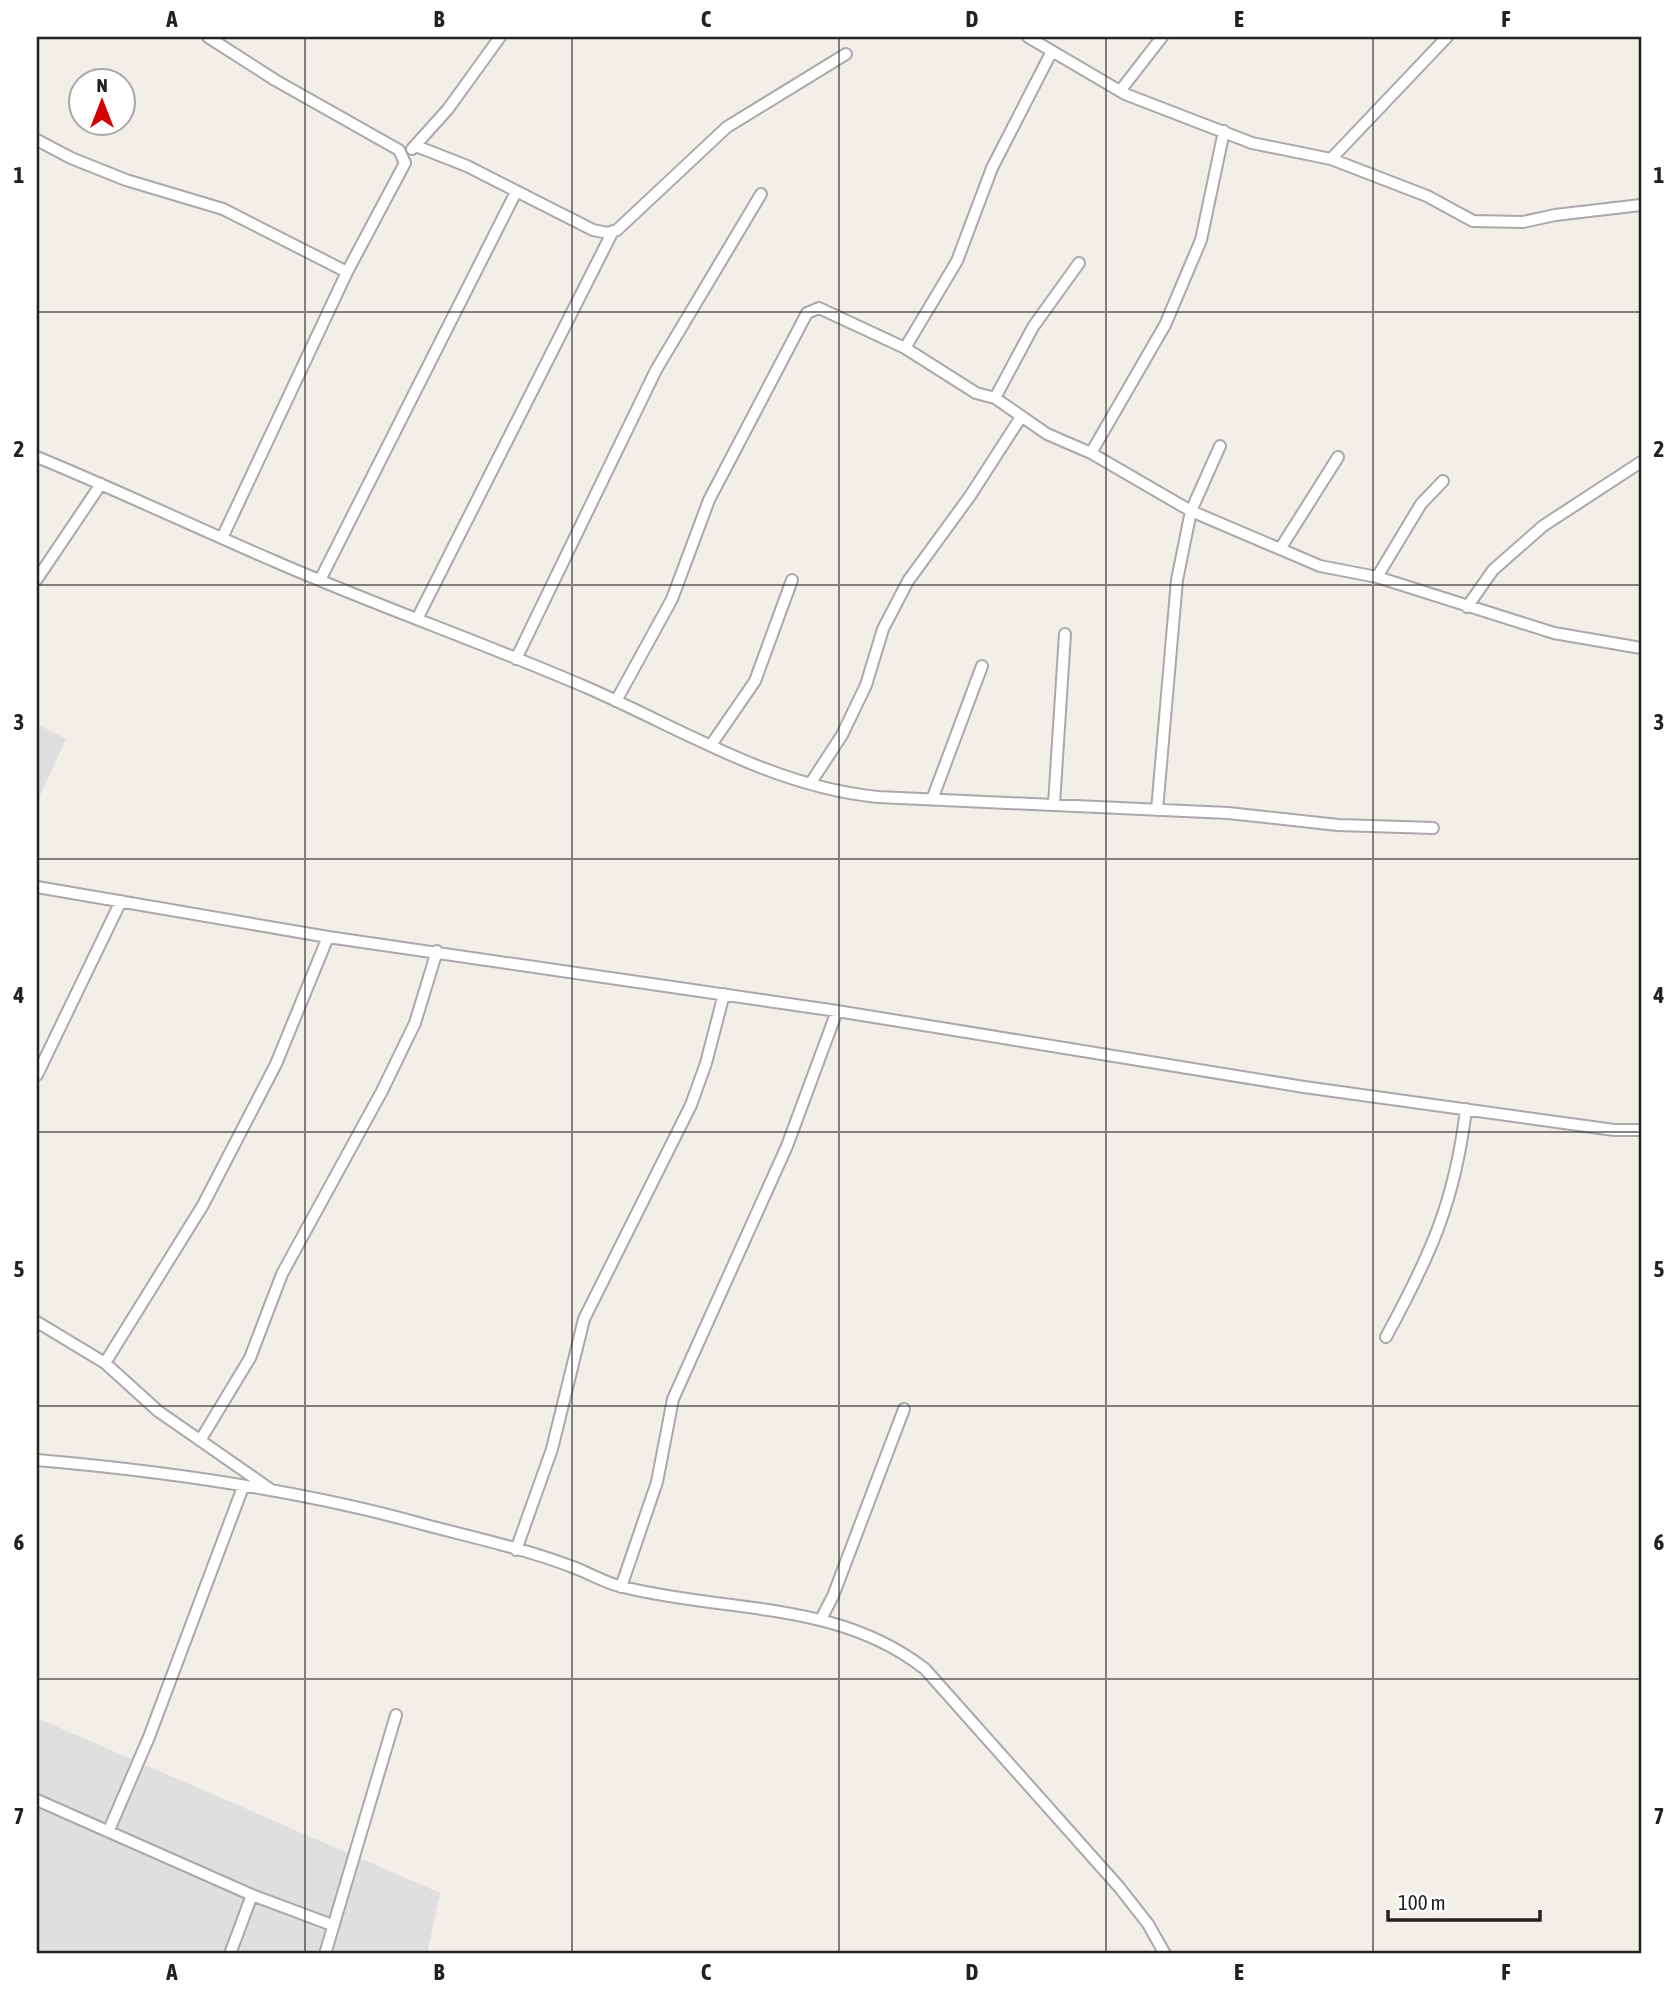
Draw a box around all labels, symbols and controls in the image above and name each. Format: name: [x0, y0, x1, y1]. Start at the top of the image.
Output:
text: A: [165, 6, 178, 32]
text: B: [434, 6, 445, 32]
text: C: [701, 6, 712, 32]
text: D: [966, 6, 979, 32]
text: E: [1234, 6, 1244, 32]
text: F: [1501, 6, 1511, 32]
north arrow: [66, 66, 136, 136]
text: N: [96, 74, 108, 96]
text: 1: [14, 162, 25, 188]
text: 1: [1654, 162, 1665, 188]
text: 2: [14, 436, 24, 462]
text: 2: [1654, 436, 1664, 462]
text: 3: [14, 709, 24, 735]
text: 3: [1654, 709, 1664, 735]
text: 4: [13, 982, 25, 1008]
text: 4: [1653, 982, 1665, 1008]
text: 5: [14, 1256, 25, 1282]
text: 5: [1654, 1256, 1665, 1282]
text: 6: [14, 1529, 25, 1555]
text: 6: [1654, 1529, 1665, 1555]
text: 7: [14, 1803, 24, 1829]
text: 7: [1654, 1803, 1664, 1829]
scale bar: [1388, 1879, 1540, 1923]
text: 100 m: [1398, 1890, 1446, 1914]
text: A: [165, 1959, 178, 1985]
text: B: [434, 1959, 445, 1985]
text: C: [701, 1959, 712, 1985]
text: D: [966, 1959, 979, 1985]
text: E: [1234, 1959, 1244, 1985]
text: F: [1501, 1959, 1511, 1985]

